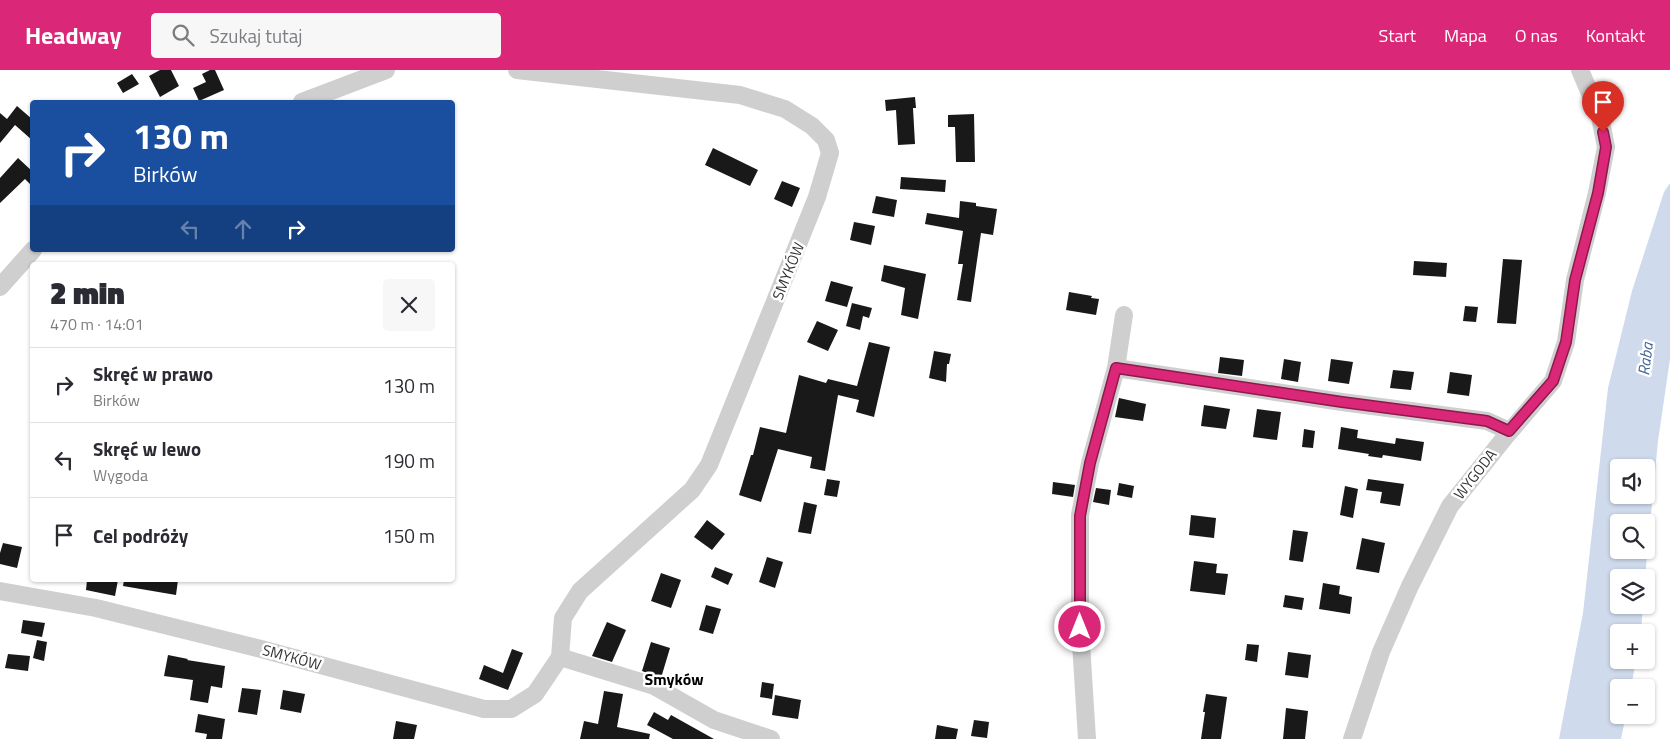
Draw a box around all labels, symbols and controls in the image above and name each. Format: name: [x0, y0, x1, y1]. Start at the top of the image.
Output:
search box: [151, 13, 501, 58]
text: Headway: [25, 17, 121, 53]
icon: search: [169, 21, 197, 49]
text: Szukaj tutaj: [209, 21, 302, 50]
text: Start: [1379, 22, 1416, 49]
text: Mapa: [1444, 22, 1487, 49]
text: O nas: [1515, 22, 1558, 49]
text: Kontakt: [1586, 22, 1645, 49]
pin: [1582, 81, 1624, 132]
icon: arrive: [1589, 88, 1617, 116]
text: 130 m: [133, 109, 229, 163]
icon: right: [50, 120, 115, 185]
text: Birków: [133, 157, 198, 191]
icon: left: [176, 215, 204, 243]
icon: ahead: [229, 215, 257, 243]
icon: right: [282, 215, 310, 243]
street label: SMYKÓW: [766, 239, 810, 303]
text: 2 min: [50, 270, 125, 316]
button: close: [383, 279, 435, 331]
text: 470 m · 14:01: [50, 312, 144, 336]
water label: Raba: [1631, 340, 1659, 377]
text: Skręć w prawo: [93, 359, 213, 388]
icon: right: [50, 371, 78, 399]
text: 130 m: [383, 371, 435, 400]
text: Birków: [93, 388, 140, 412]
text: Skręć w lewo: [93, 434, 201, 463]
street label: WYGODA: [1448, 444, 1502, 504]
icon: left: [50, 446, 78, 474]
text: 190 m: [383, 446, 435, 475]
map controls: [1610, 459, 1655, 724]
button: sound: [1610, 459, 1655, 504]
text: Wygoda: [93, 463, 148, 487]
button: search: [1610, 514, 1655, 559]
icon: arrive: [50, 521, 78, 549]
text: Cel podróży: [93, 521, 188, 550]
text: 150 m: [383, 521, 435, 550]
button: layers: [1610, 569, 1655, 614]
position arrow: [1053, 600, 1105, 652]
button: +: [1610, 624, 1655, 669]
street label: SMYKÓW: [260, 638, 324, 676]
district label: Smyków: [644, 667, 704, 691]
button: −: [1610, 679, 1655, 724]

